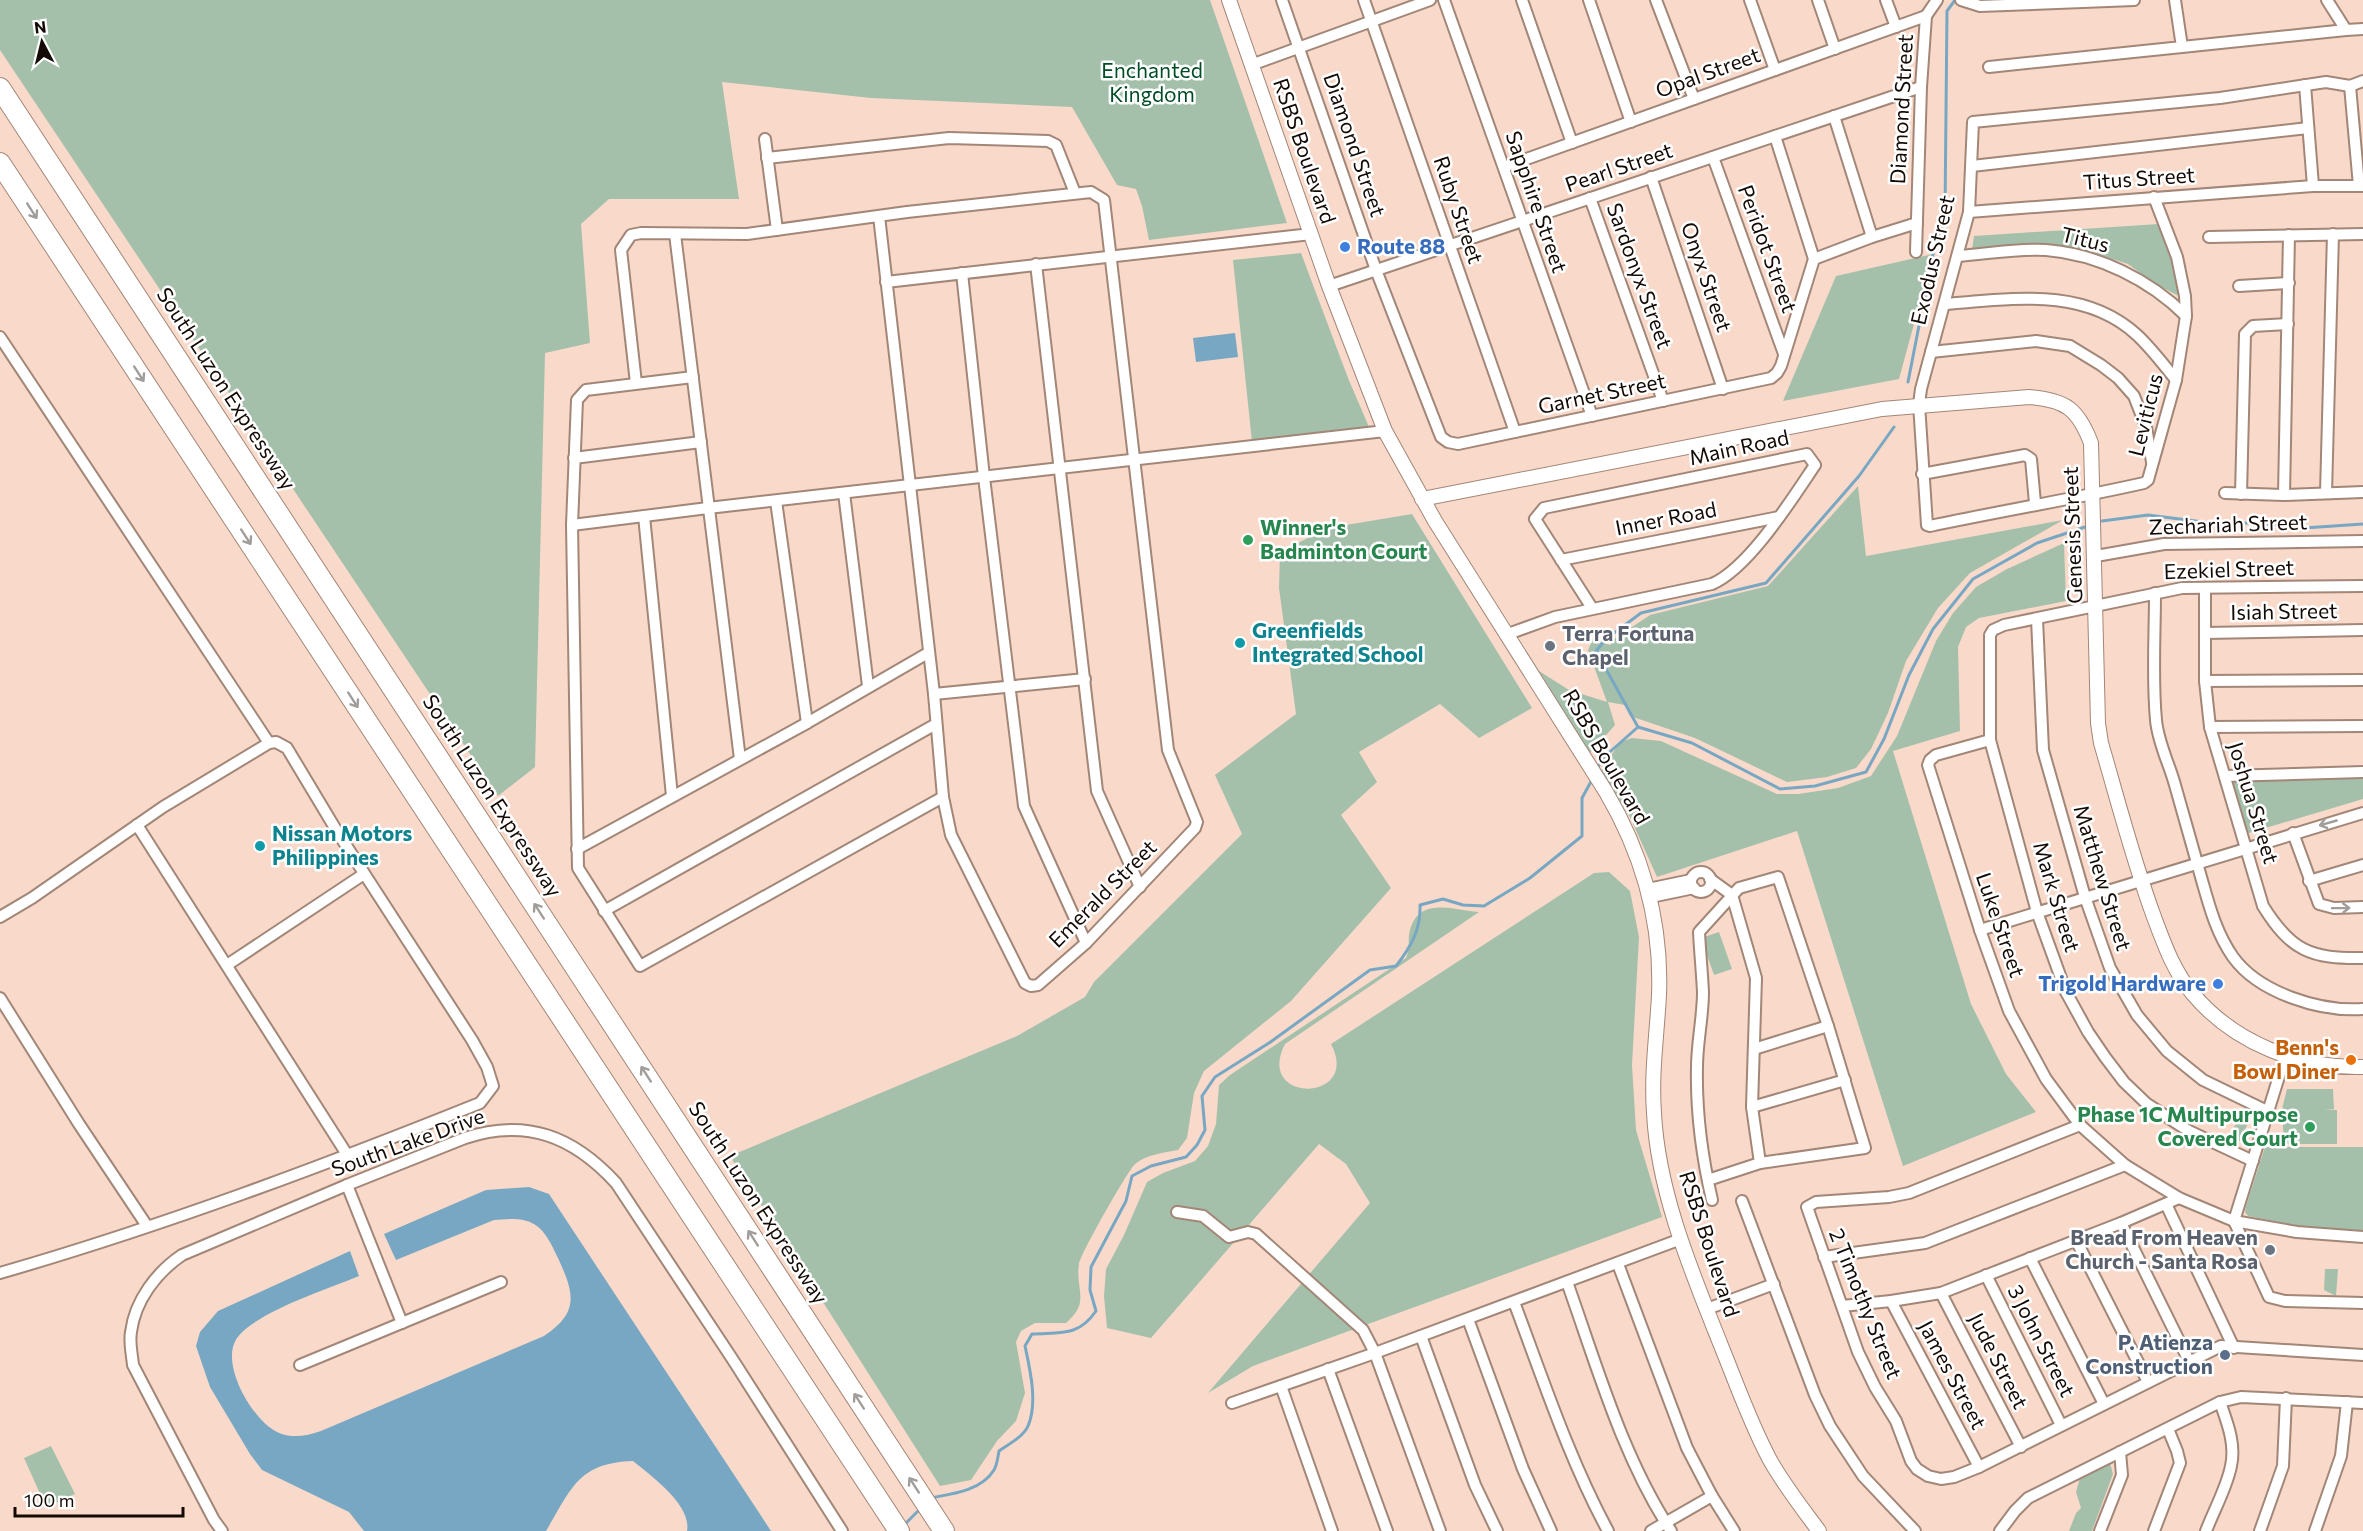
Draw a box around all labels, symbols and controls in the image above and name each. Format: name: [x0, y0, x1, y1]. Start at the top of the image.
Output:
north arrow: [12, 12, 72, 72]
text: N: [33, 16, 47, 37]
street label: Diamond Street: [1884, 33, 1917, 185]
street label: Opal Street: [1652, 41, 1763, 102]
park label: Enchanted Kingdom: [1101, 57, 1203, 106]
street label: Diamond Street: [1319, 69, 1392, 220]
street label: RSBS Boulevard: [1269, 75, 1342, 226]
street label: Sapphire Street: [1501, 127, 1573, 276]
street label: Pearl Street: [1562, 137, 1676, 197]
street label: Ruby Street: [1429, 152, 1489, 267]
street label: Titus Street: [2082, 161, 2196, 194]
street label: Peridot Street: [1734, 181, 1803, 316]
street label: Exodus Street: [1904, 192, 1959, 327]
street label: Sardonyx Street: [1602, 199, 1678, 352]
one-way arrow: [26, 203, 38, 219]
street label: Onyx Street: [1677, 218, 1738, 335]
street label: Titus: [2059, 221, 2112, 257]
place label: Route 88: [1357, 233, 1445, 258]
marker: Route 88: [1338, 240, 1352, 254]
street label: South Luzon Expressway: [152, 282, 302, 494]
one-way arrow: [133, 366, 145, 382]
street label: Garnet Street: [1536, 367, 1668, 418]
street label: Leviticus: [2122, 371, 2167, 459]
street label: Main Road: [1687, 424, 1791, 469]
street label: Genesis Street: [2057, 466, 2086, 604]
street label: Inner Road: [1613, 495, 1718, 540]
street label: Zechariah Street: [2148, 508, 2308, 539]
place label: Winner's Badminton Court: [1260, 514, 1428, 563]
one-way arrow: [240, 529, 253, 546]
marker: Winner's Badminton Court: [1241, 533, 1255, 547]
street label: Ezekiel Street: [2163, 554, 2295, 583]
street label: Isiah Street: [2230, 597, 2338, 624]
place label: Greenfields Integrated School: [1252, 617, 1424, 666]
place label: Terra Fortuna Chapel: [1562, 620, 1694, 669]
marker: Greenfields Integrated School: [1233, 636, 1247, 650]
marker: Terra Fortuna Chapel: [1543, 639, 1557, 653]
street label: RSBS Boulevard: [1558, 684, 1656, 828]
street label: South Luzon Expressway: [418, 689, 568, 901]
one-way arrow: [347, 692, 360, 709]
street label: Joshua Street: [2224, 739, 2285, 867]
street label: Matthew Street: [2069, 802, 2137, 953]
one-way arrow: [2319, 818, 2338, 829]
place label: Nissan Motors Philippines: [272, 820, 413, 869]
street label: Emerald Street: [1043, 834, 1161, 952]
street label: Mark Street: [2029, 838, 2086, 955]
marker: Nissan Motors Philippines: [253, 839, 267, 853]
street label: Luke Street: [1972, 869, 2031, 980]
one-way arrow: [2330, 902, 2350, 913]
one-way arrow: [533, 904, 545, 920]
place label: Trigold Hardware: [2038, 970, 2206, 995]
marker: Trigold Hardware: [2211, 977, 2225, 991]
place label: Benn's Bowl Diner: [2233, 1034, 2339, 1083]
marker: Benn's Bowl Diner: [2344, 1053, 2358, 1067]
one-way arrow: [640, 1067, 652, 1083]
street label: South Luzon Expressway: [684, 1096, 834, 1308]
place label: Phase 1C Multipurpose Covered Court: [2077, 1101, 2298, 1150]
street label: South Lake Drive: [328, 1102, 487, 1181]
marker: Phase 1C Multipurpose Covered Court: [2303, 1120, 2317, 1134]
street label: RSBS Boulevard: [1675, 1167, 1746, 1320]
place label: Bread From Heaven Church - Santa Rosa: [2065, 1224, 2258, 1273]
street label: 2 Timothy Street: [1825, 1225, 1908, 1382]
one-way arrow: [746, 1229, 759, 1246]
marker: Bread From Heaven Church - Santa Rosa: [2263, 1243, 2277, 1257]
street label: 3 John Street: [2003, 1280, 2081, 1400]
street label: Jude Street: [1964, 1308, 2034, 1413]
street label: James Street: [1914, 1316, 1992, 1433]
place label: P. Atienza Construction: [2085, 1329, 2213, 1378]
marker: P. Atienza Construction: [2218, 1348, 2232, 1362]
one-way arrow: [853, 1393, 865, 1410]
one-way arrow: [907, 1477, 919, 1494]
scale bar: [15, 1480, 183, 1518]
text: 100 m: [24, 1489, 74, 1511]

